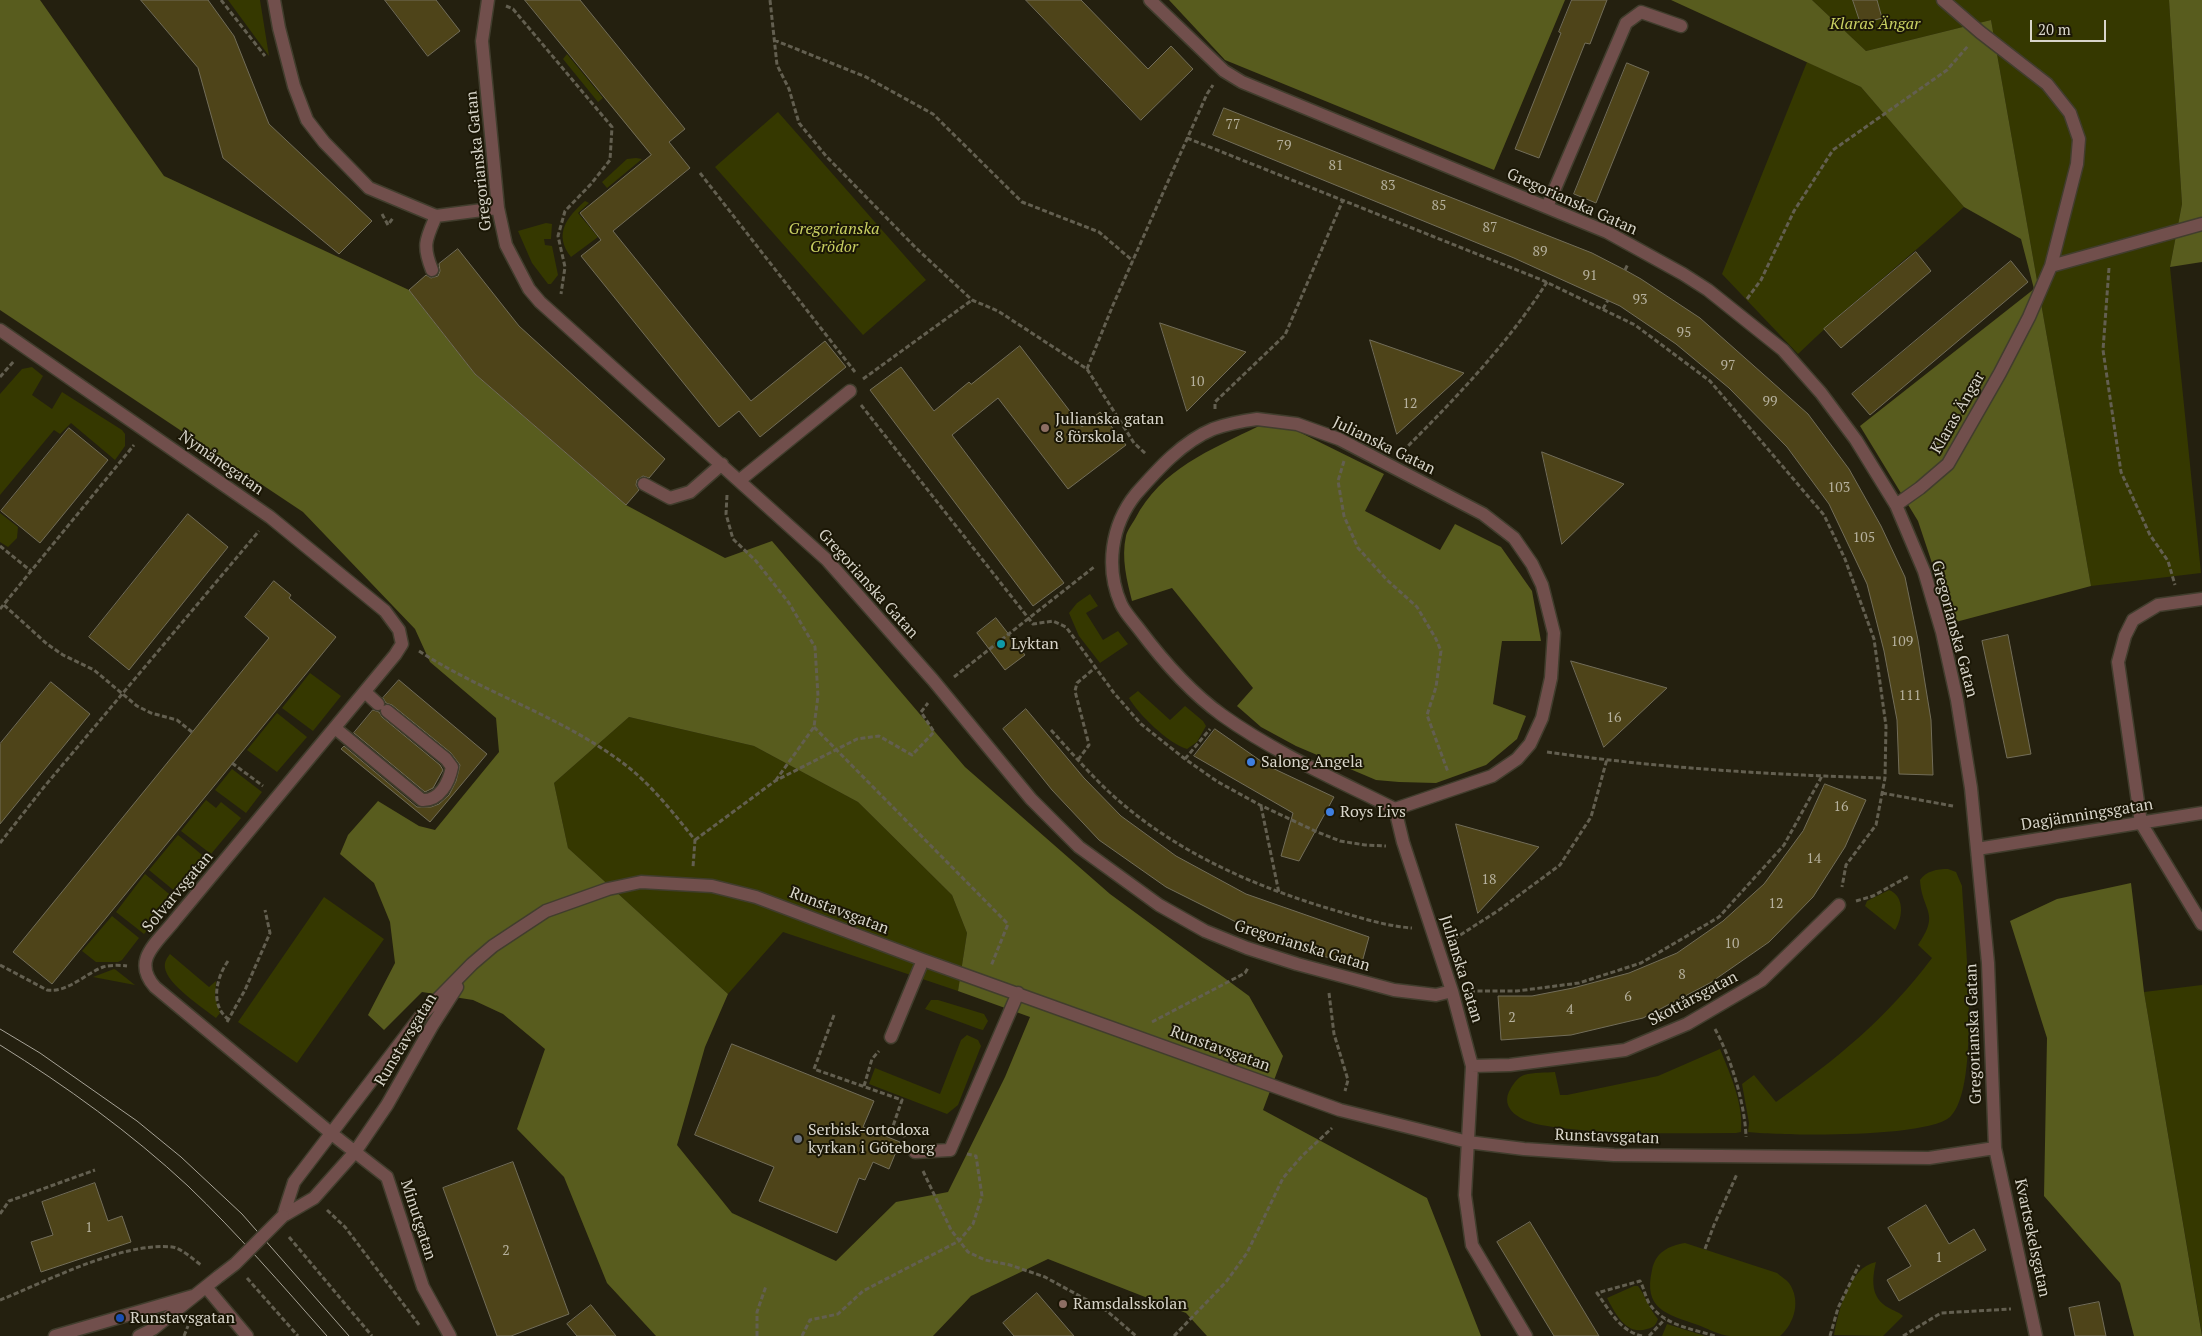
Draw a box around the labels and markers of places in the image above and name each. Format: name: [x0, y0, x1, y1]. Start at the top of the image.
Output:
place label: Julianska gatan 8 förskola: [1055, 409, 1164, 447]
marker: Julianska gatan 8 förskola: [1039, 422, 1051, 434]
place label: Lyktan: [1011, 634, 1059, 654]
marker: Lyktan: [995, 638, 1007, 650]
place label: Salong Angela: [1261, 752, 1363, 772]
marker: Salong Angela: [1245, 756, 1257, 768]
place label: Roys Livs: [1340, 802, 1406, 822]
marker: Roys Livs: [1324, 806, 1336, 818]
place label: Serbisk-ortodoxa kyrkan i Göteborg: [808, 1120, 935, 1158]
marker: Serbisk-ortodoxa kyrkan i Göteborg: [792, 1133, 804, 1145]
place label: Ramsdalsskolan: [1073, 1294, 1187, 1314]
marker: Ramsdalsskolan: [1057, 1298, 1069, 1310]
place label: Runstavsgatan: [130, 1308, 235, 1328]
marker: Runstavsgatan: [114, 1312, 126, 1324]

